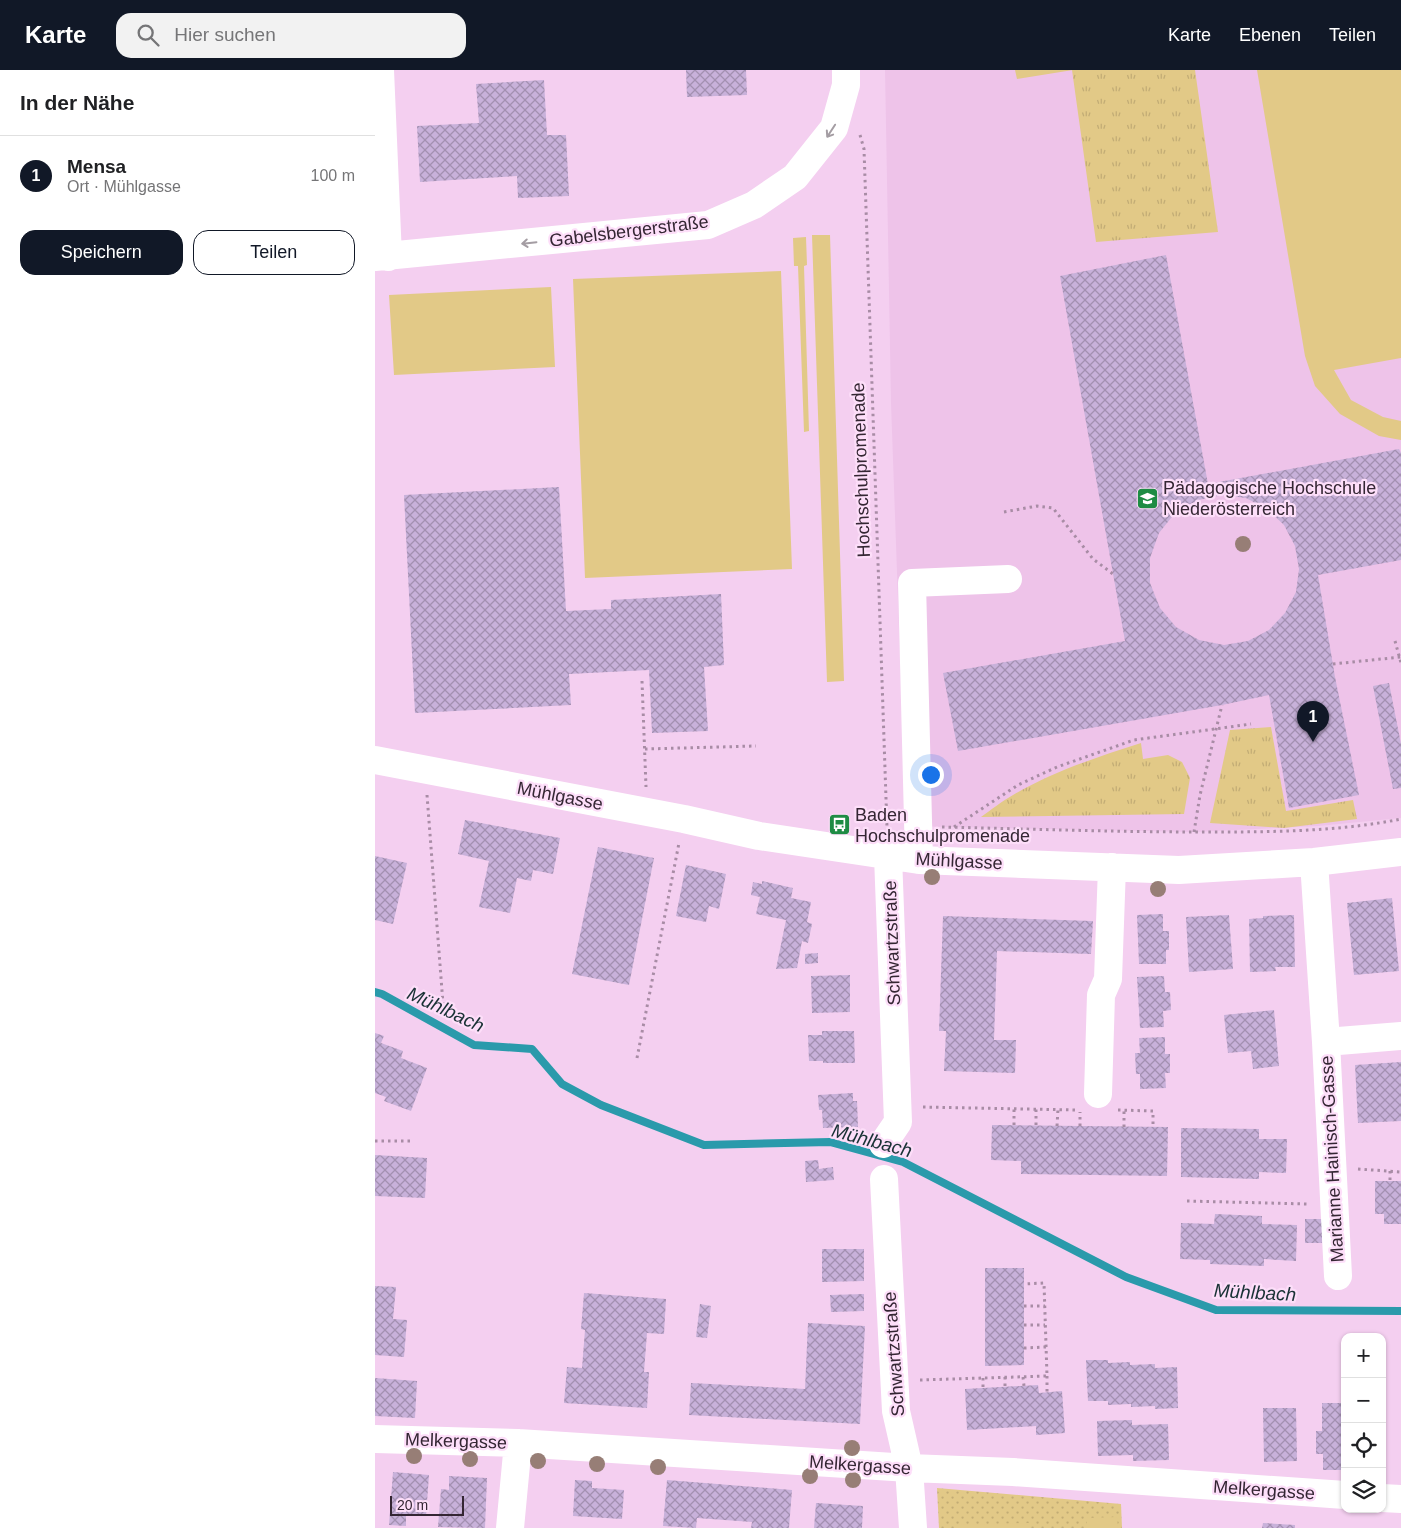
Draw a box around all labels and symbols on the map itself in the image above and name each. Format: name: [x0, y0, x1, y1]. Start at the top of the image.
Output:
one-way arrow: [825, 124, 836, 138]
street label: Gabelsbergerstraße: [548, 211, 710, 251]
one-way arrow: [522, 238, 538, 247]
street label: Hochschulpromenade: [848, 382, 874, 558]
place label: Pädagogische Hochschule Niederösterreich: [1163, 478, 1376, 519]
school or university icon: Pädagogische Hochschule Niederösterreich: [1135, 486, 1159, 510]
pin: 1: [1297, 701, 1329, 742]
your location: [918, 762, 944, 788]
street label: Mühlgasse: [515, 778, 605, 814]
place label: Baden Hochschulpromenade: [855, 805, 1030, 846]
bus stop icon: Baden Hochschulpromenade: [827, 813, 851, 837]
street label: Mühlgasse: [915, 849, 1003, 873]
street label: Schwartzstraße: [880, 880, 904, 1006]
water label: Mühlbach: [404, 983, 488, 1036]
street label: Marianne Hainisch-Gasse: [1317, 1055, 1347, 1263]
water label: Mühlbach: [829, 1120, 914, 1161]
water label: Mühlbach: [1213, 1280, 1297, 1305]
street label: Schwartzstraße: [880, 1291, 908, 1417]
street label: Melkergasse: [405, 1429, 507, 1453]
street label: Melkergasse: [808, 1451, 912, 1479]
street label: Melkergasse: [1212, 1476, 1316, 1504]
scale bar: [390, 1493, 464, 1516]

